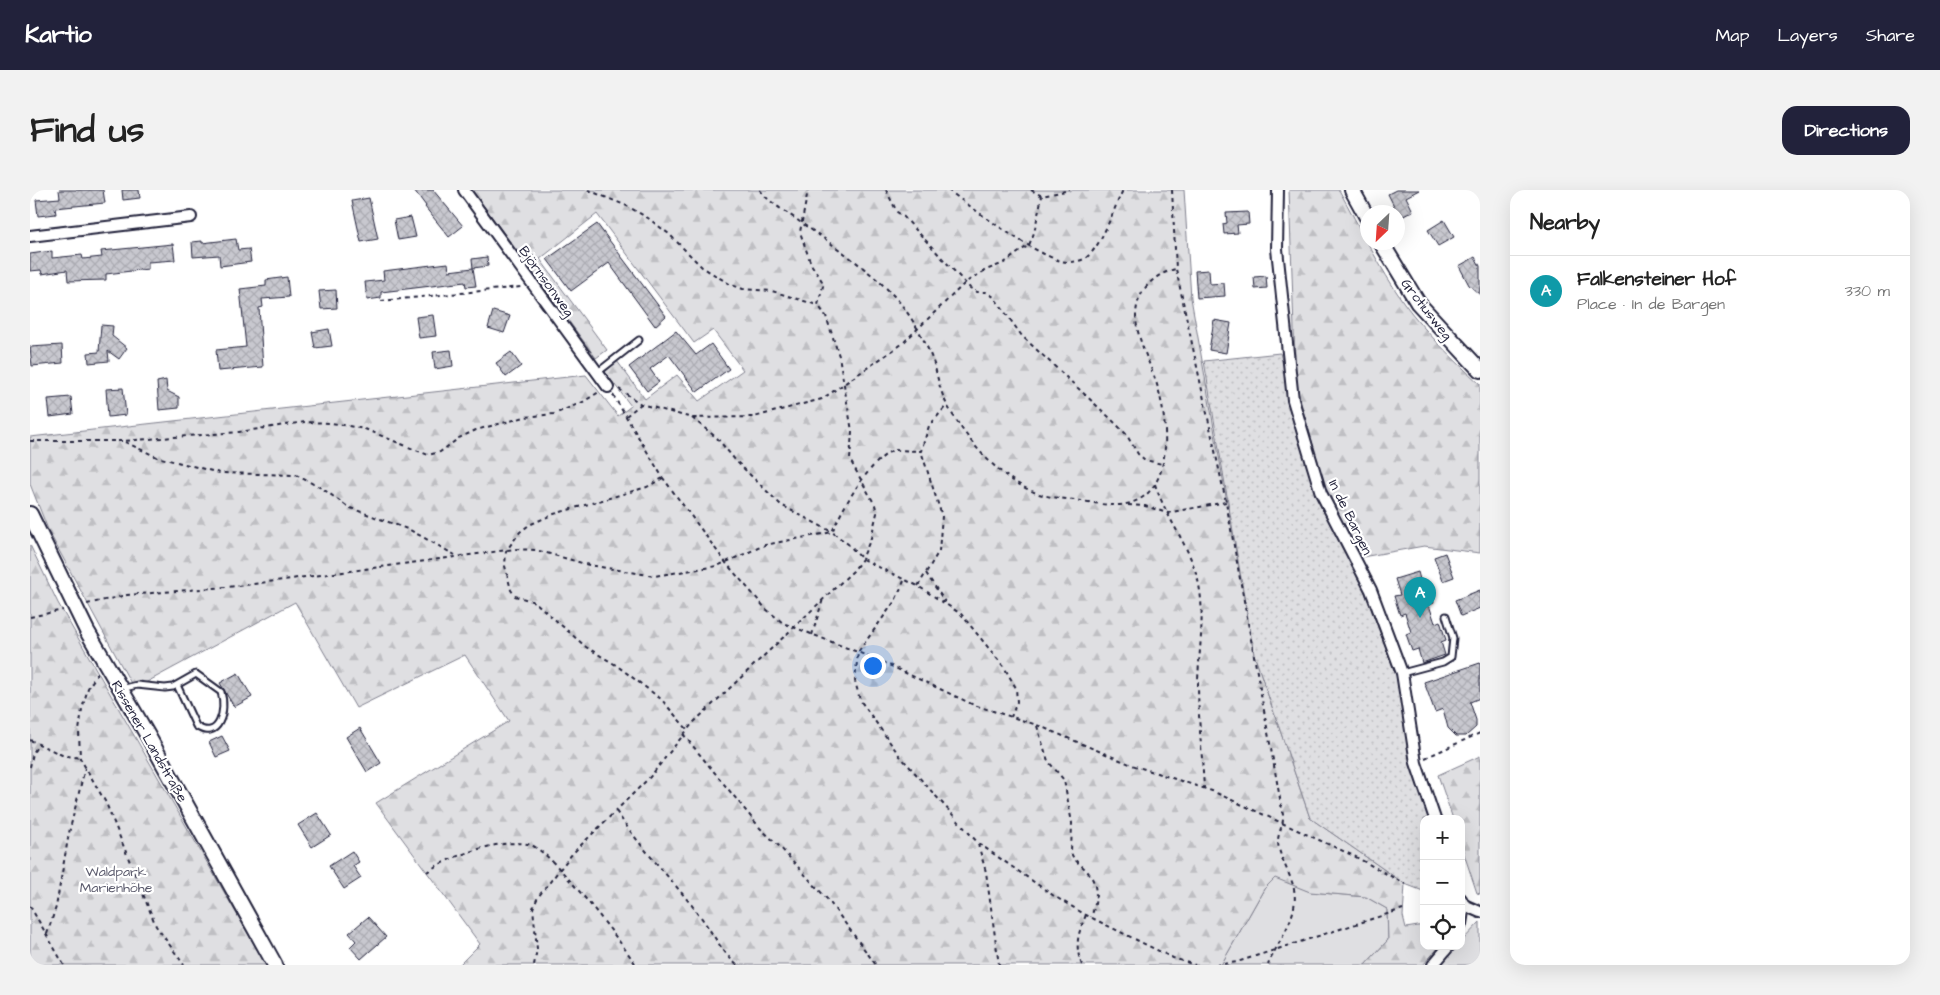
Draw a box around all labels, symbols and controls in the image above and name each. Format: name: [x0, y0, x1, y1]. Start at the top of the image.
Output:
text: Kartio: [25, 18, 92, 52]
text: Map: [1715, 23, 1749, 48]
text: Layers: [1777, 23, 1838, 48]
text: Share: [1866, 23, 1915, 48]
text: Find us: [30, 106, 144, 155]
button: Directions: [1782, 106, 1910, 155]
north arrow: [1360, 205, 1405, 250]
text: Nearby: [1530, 208, 1600, 237]
street label: Björnsonweg: [514, 242, 579, 321]
text: Falkensteiner Hof: [1577, 266, 1736, 293]
street label: Grotiusweg: [1396, 275, 1457, 345]
text: A: [1541, 280, 1551, 302]
text: 330 m: [1845, 280, 1890, 302]
text: Place · In de Bargen: [1577, 293, 1725, 315]
street label: In de Bargen: [1323, 476, 1377, 559]
pin: A: [1404, 577, 1436, 618]
your location: [860, 653, 886, 679]
street label: Rissener Landstraße: [106, 677, 192, 806]
map controls: [1420, 815, 1465, 950]
button: +: [1420, 815, 1465, 860]
button: −: [1420, 860, 1465, 905]
park label: Waldpark Marienhöhe: [80, 862, 153, 898]
button: locate: [1420, 905, 1465, 950]

